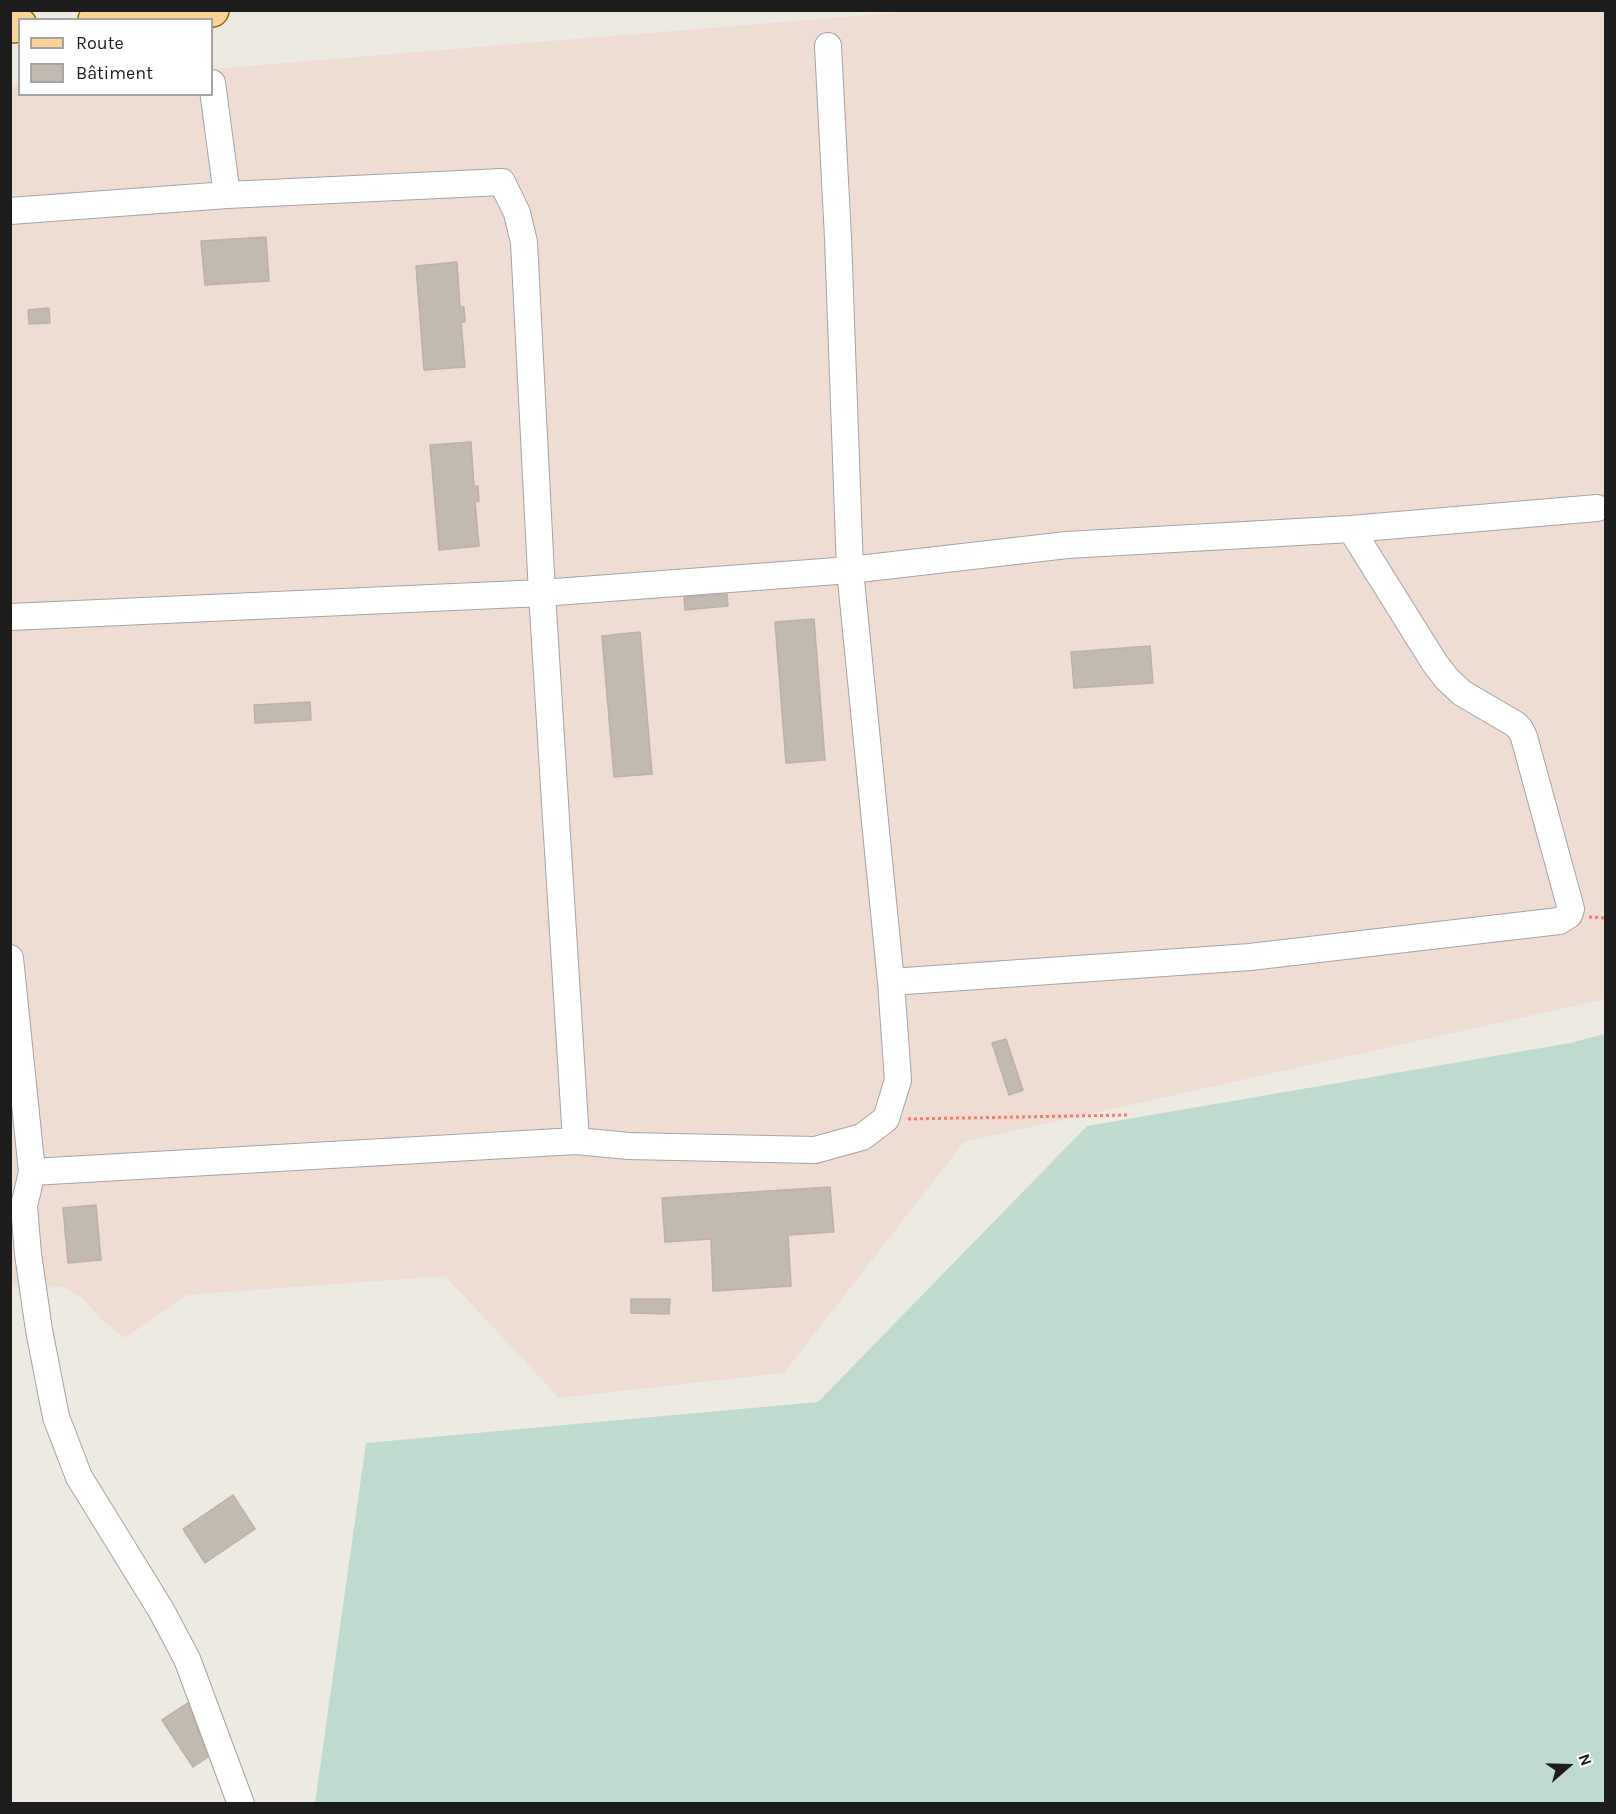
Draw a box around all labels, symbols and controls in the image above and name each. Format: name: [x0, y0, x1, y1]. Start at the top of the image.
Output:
legend: [18, 18, 213, 96]
text: Route: [76, 32, 124, 54]
text: Bâtiment: [76, 62, 153, 84]
north arrow: [1538, 1736, 1598, 1796]
text: N: [1574, 1751, 1596, 1768]

